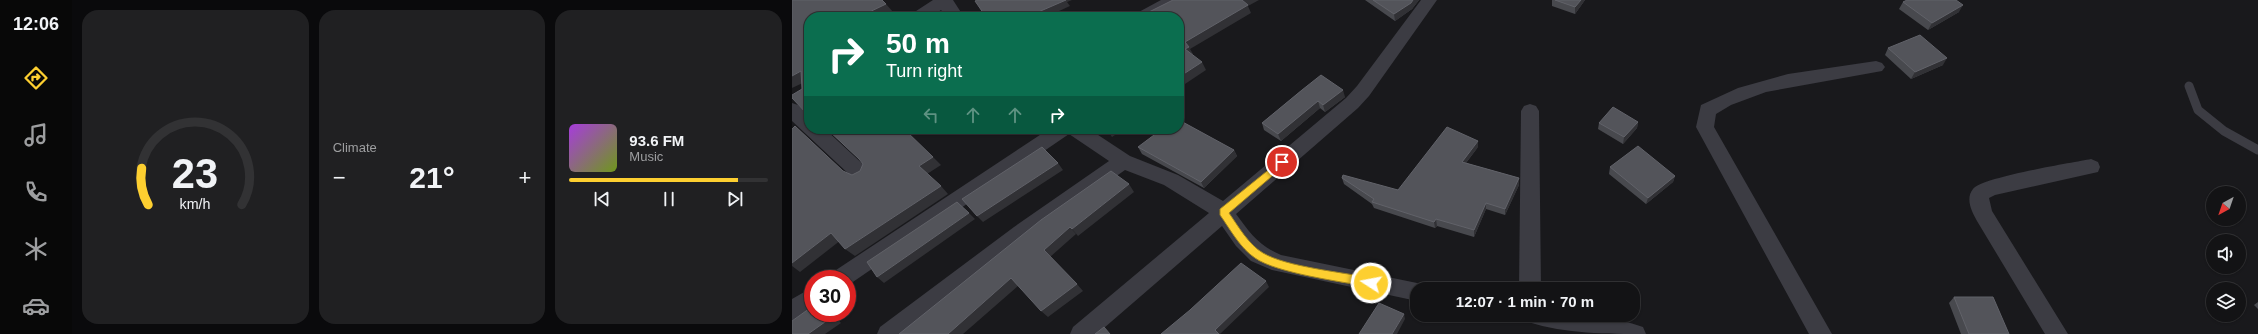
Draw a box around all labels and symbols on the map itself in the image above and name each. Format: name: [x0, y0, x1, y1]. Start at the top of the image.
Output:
pin: [1265, 145, 1299, 179]
north arrow: [2206, 186, 2246, 226]
position arrow: [1350, 262, 1392, 304]
speed limit sign: 30: [804, 270, 856, 322]

